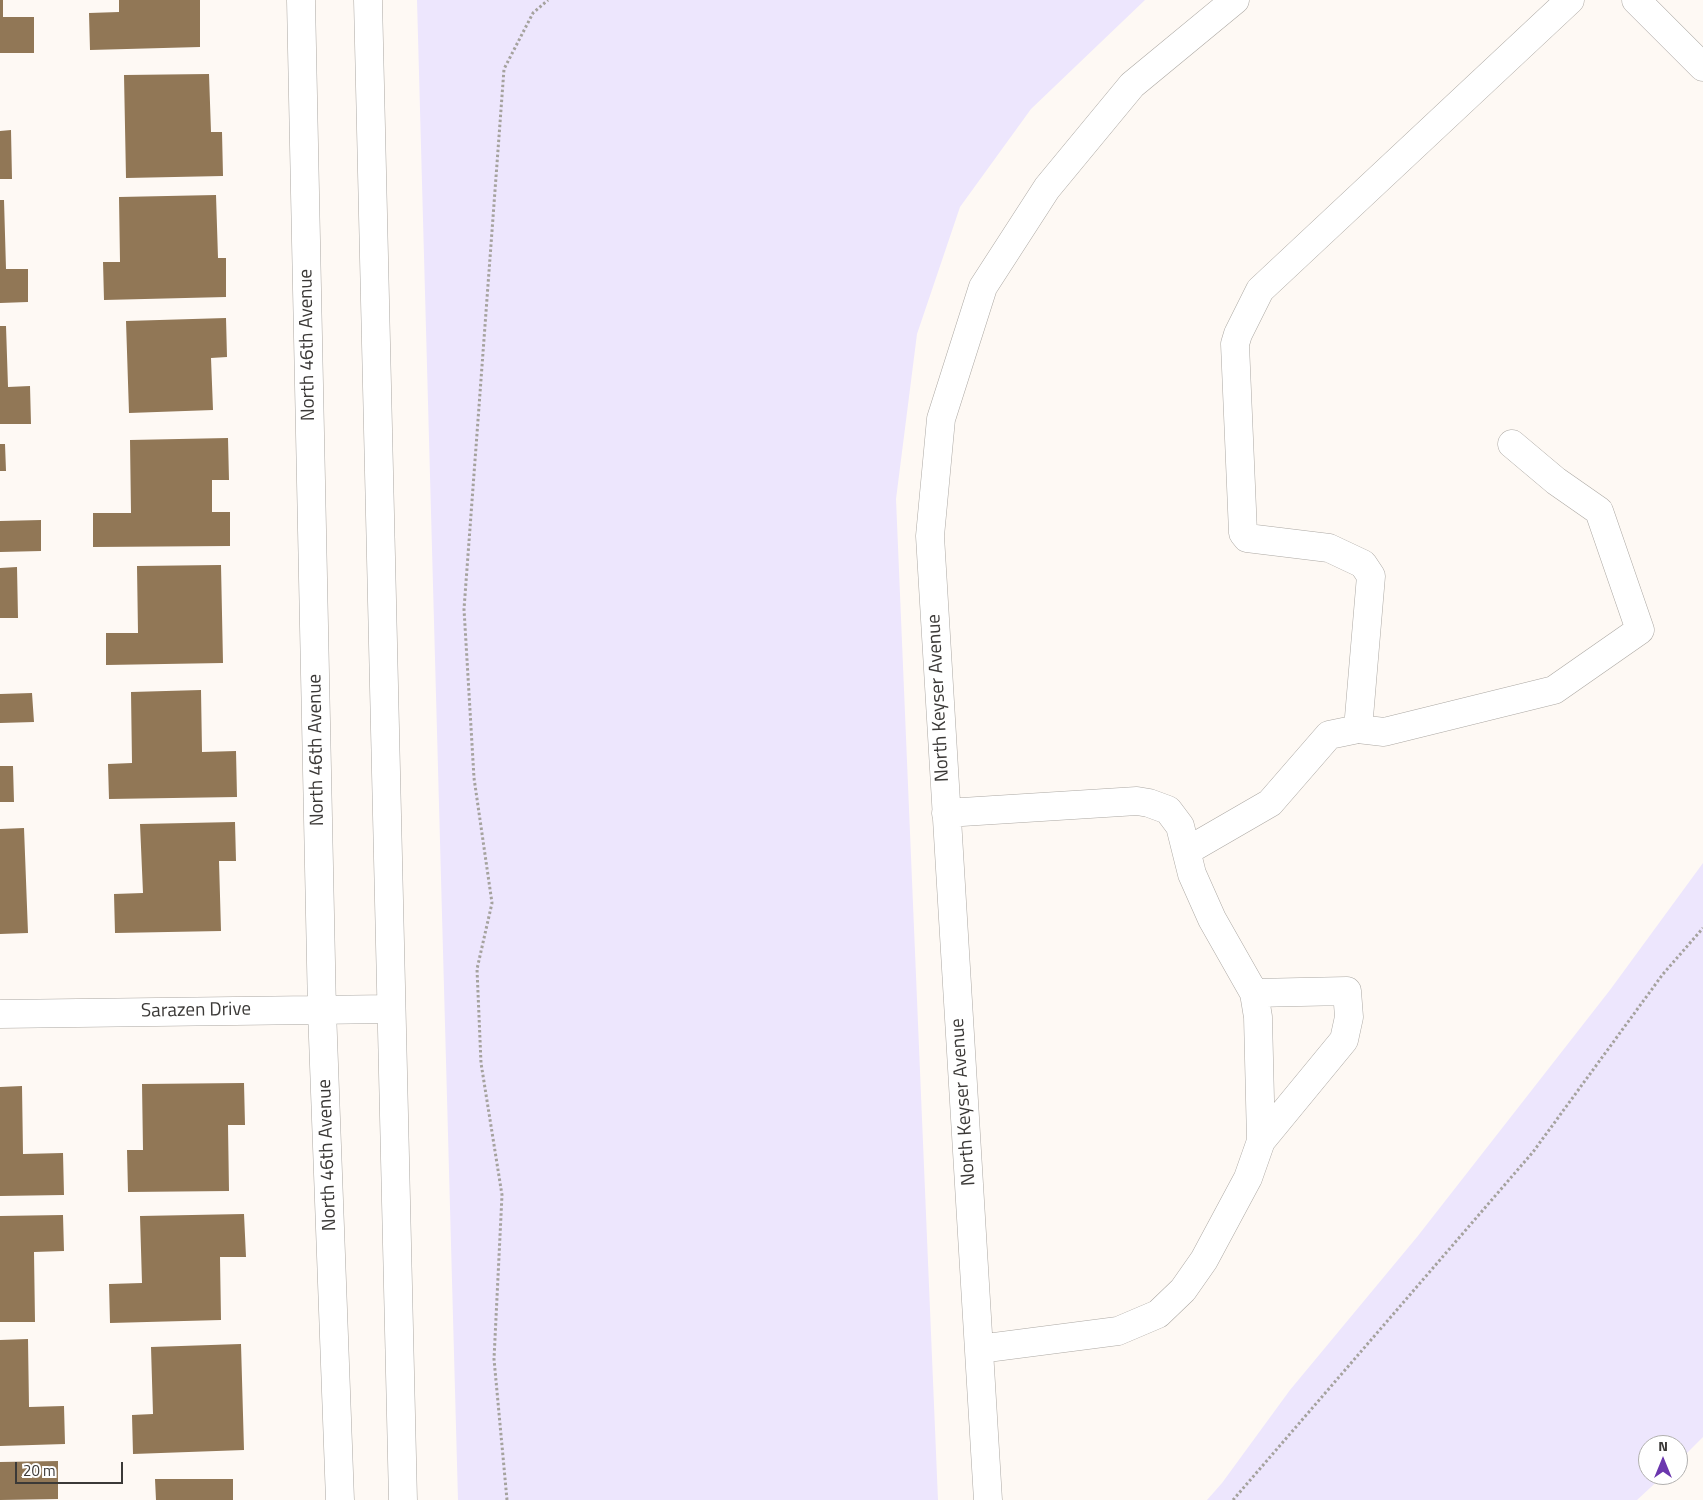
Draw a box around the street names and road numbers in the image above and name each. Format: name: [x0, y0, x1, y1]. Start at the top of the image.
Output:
street label: North 46th Avenue: [295, 269, 321, 421]
street label: North Keyser Avenue: [923, 614, 955, 782]
street label: North 46th Avenue: [304, 674, 330, 826]
street label: Sarazen Drive: [141, 999, 251, 1023]
street label: North Keyser Avenue: [947, 1017, 981, 1187]
street label: North 46th Avenue: [314, 1079, 342, 1231]

